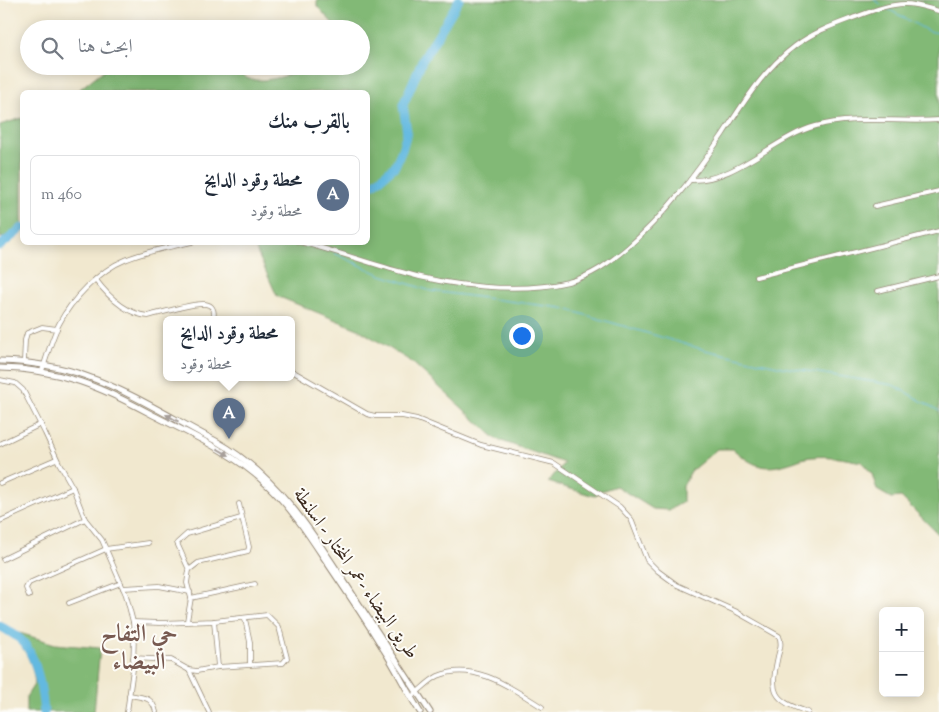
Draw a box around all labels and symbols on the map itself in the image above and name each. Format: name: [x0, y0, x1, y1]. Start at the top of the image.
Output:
your location: [509, 323, 535, 349]
pin: A: [213, 398, 245, 439]
one-way arrow: [166, 413, 179, 422]
one-way arrow: [215, 448, 230, 456]
street label: طريق البيضاء -عمر المختار - اسلنطة: [286, 483, 424, 665]
district label: حي التفاح البيضاء: [100, 618, 178, 680]

